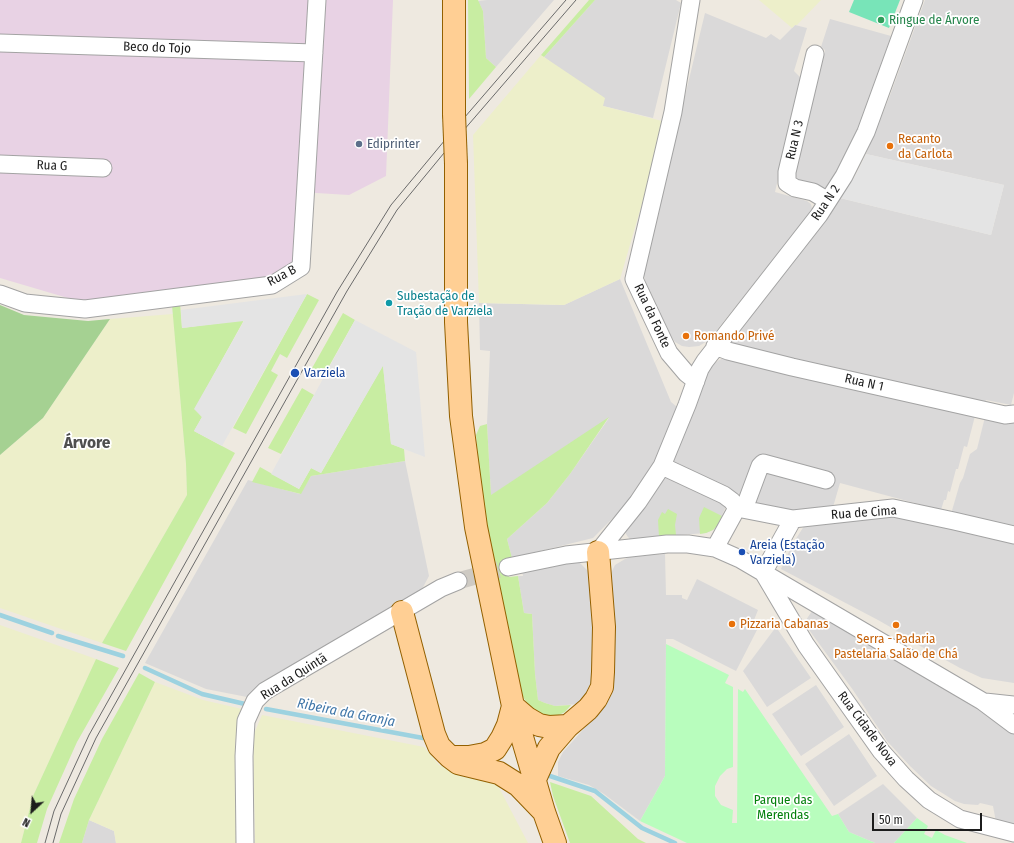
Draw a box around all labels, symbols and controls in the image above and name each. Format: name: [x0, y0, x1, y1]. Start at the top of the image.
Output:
place label: Ringue de Árvore: [889, 12, 979, 28]
marker: Ringue de Árvore: [876, 15, 886, 25]
street label: Beco do Tojo: [123, 39, 191, 57]
street label: Rua N 3: [783, 119, 807, 161]
place label: Recanto da Carlota: [898, 131, 953, 162]
place label: Ediprinter: [367, 136, 420, 152]
marker: Ediprinter: [354, 139, 364, 149]
marker: Recanto da Carlota: [885, 141, 895, 151]
street label: Rua G: [36, 158, 68, 174]
street label: Rua N 2: [808, 182, 844, 224]
street label: Rua B: [265, 262, 299, 290]
street label: Rua da Fonte: [630, 281, 674, 351]
place label: Subestação de Tração de Varziela: [397, 288, 493, 319]
marker: Subestação de Tração de Varziela: [384, 298, 394, 308]
place label: Romando Privé: [694, 328, 774, 344]
marker: Romando Privé: [681, 331, 691, 341]
place label: Varziela: [304, 365, 345, 381]
marker: Varziela: [289, 367, 301, 379]
street label: Rua N 1: [843, 371, 885, 395]
district label: Árvore: [64, 433, 110, 453]
street label: Rua de Cima: [831, 503, 897, 523]
place label: Areia (Estação Varziela): [750, 537, 825, 568]
marker: Areia (Estação Varziela): [737, 547, 747, 557]
place label: Pizzaria Cabanas: [740, 616, 828, 632]
marker: Pizzaria Cabanas: [727, 619, 737, 629]
marker: Serra - Padaria Pastelaria Salão de Chá: [891, 620, 901, 630]
place label: Serra - Padaria Pastelaria Salão de Chá: [834, 631, 958, 662]
street label: Rua da Quintã: [258, 650, 330, 704]
street label: Rua Cidade Nova: [834, 689, 900, 769]
water label: Ribeira da Granja: [296, 695, 396, 731]
north arrow: [12, 791, 52, 831]
park label: Parque das Merendas: [754, 792, 812, 823]
scale bar: [874, 805, 984, 831]
text: 50 m: [879, 813, 903, 827]
text: N: [21, 815, 32, 830]

